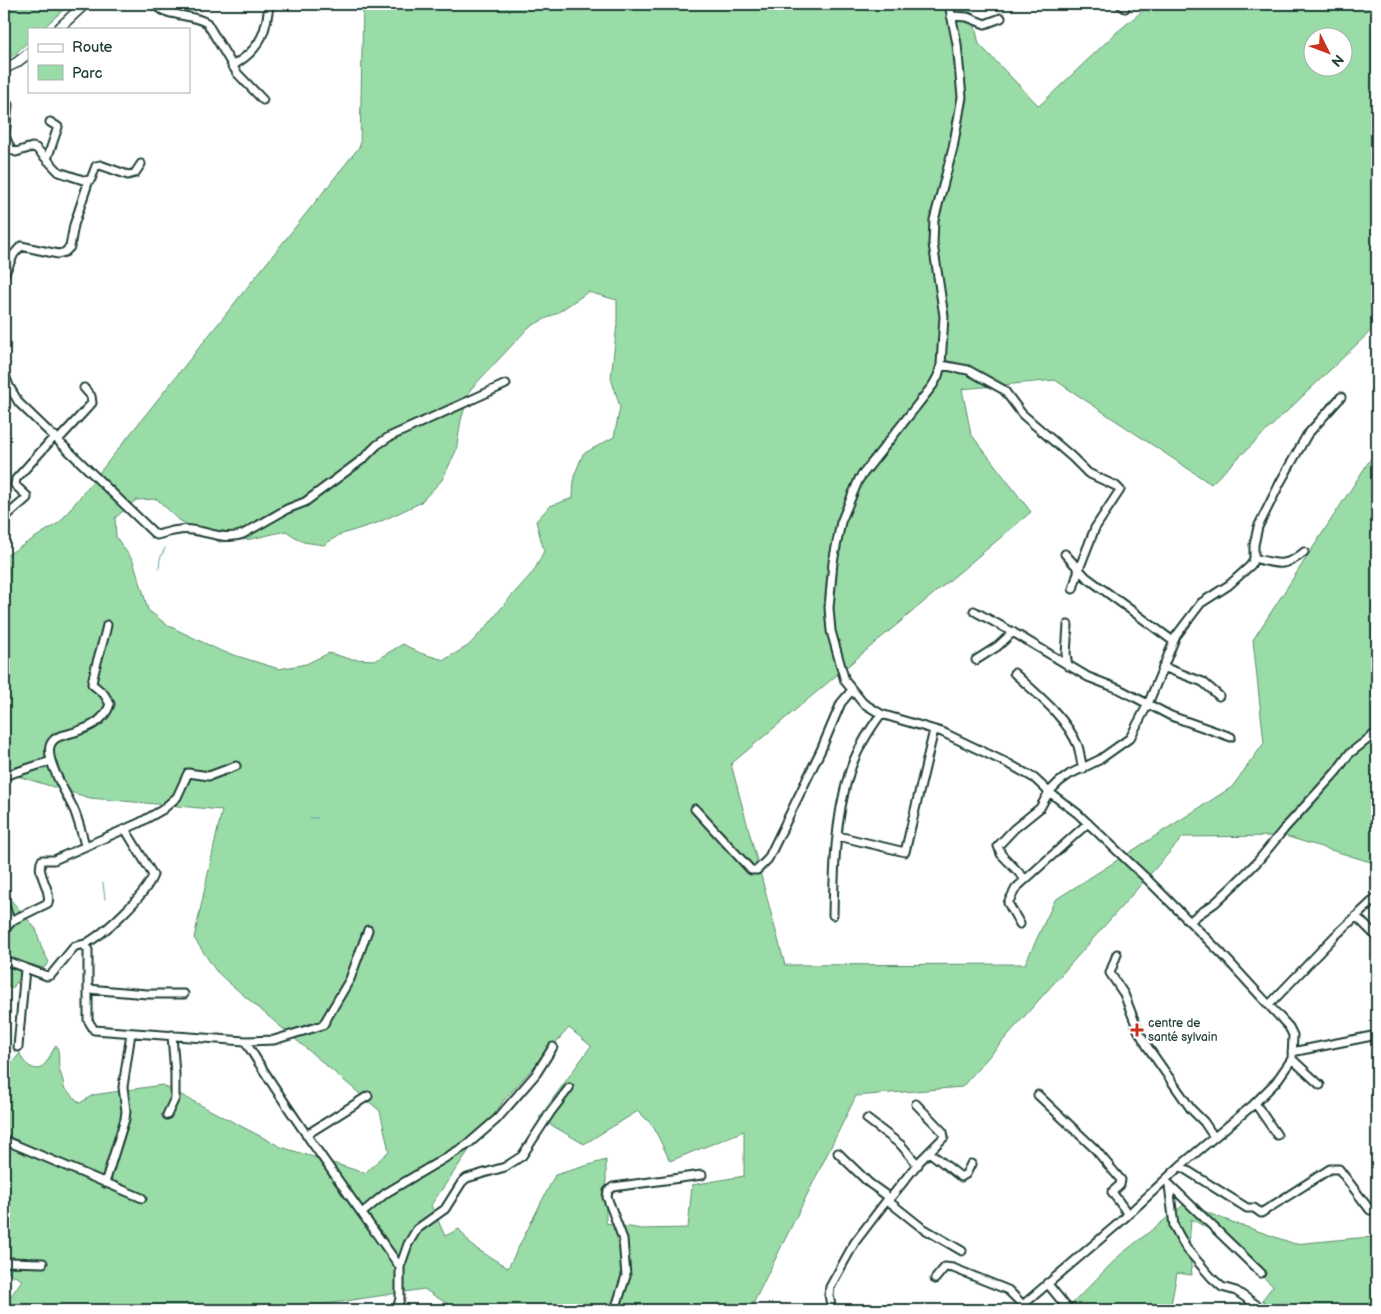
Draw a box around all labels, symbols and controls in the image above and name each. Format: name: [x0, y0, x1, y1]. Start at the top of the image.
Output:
legend: [28, 28, 190, 92]
north arrow: [1304, 28, 1354, 78]
text: Route: [72, 38, 113, 57]
text: N: [1327, 51, 1347, 70]
text: Parc: [72, 64, 102, 83]
place label: centre de santé sylvain: [1148, 1016, 1218, 1045]
marker: centre de santé sylvain: [1130, 1023, 1144, 1037]

